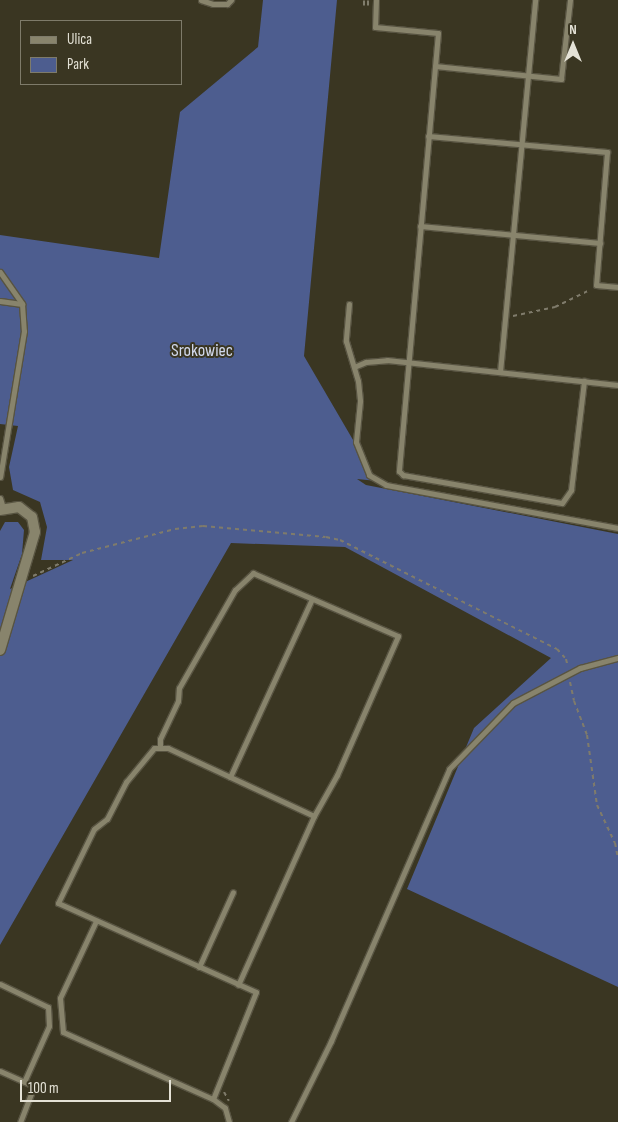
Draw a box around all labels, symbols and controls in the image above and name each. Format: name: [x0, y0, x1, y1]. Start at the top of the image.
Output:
legend: [20, 20, 182, 85]
north arrow: [548, 20, 598, 70]
text: N: [569, 21, 577, 38]
text: Ulica: [67, 30, 92, 49]
text: Park: [67, 55, 89, 74]
park label: Srokowiec: [171, 340, 233, 362]
scale bar: [22, 1070, 174, 1102]
text: 100 m: [28, 1079, 59, 1098]

